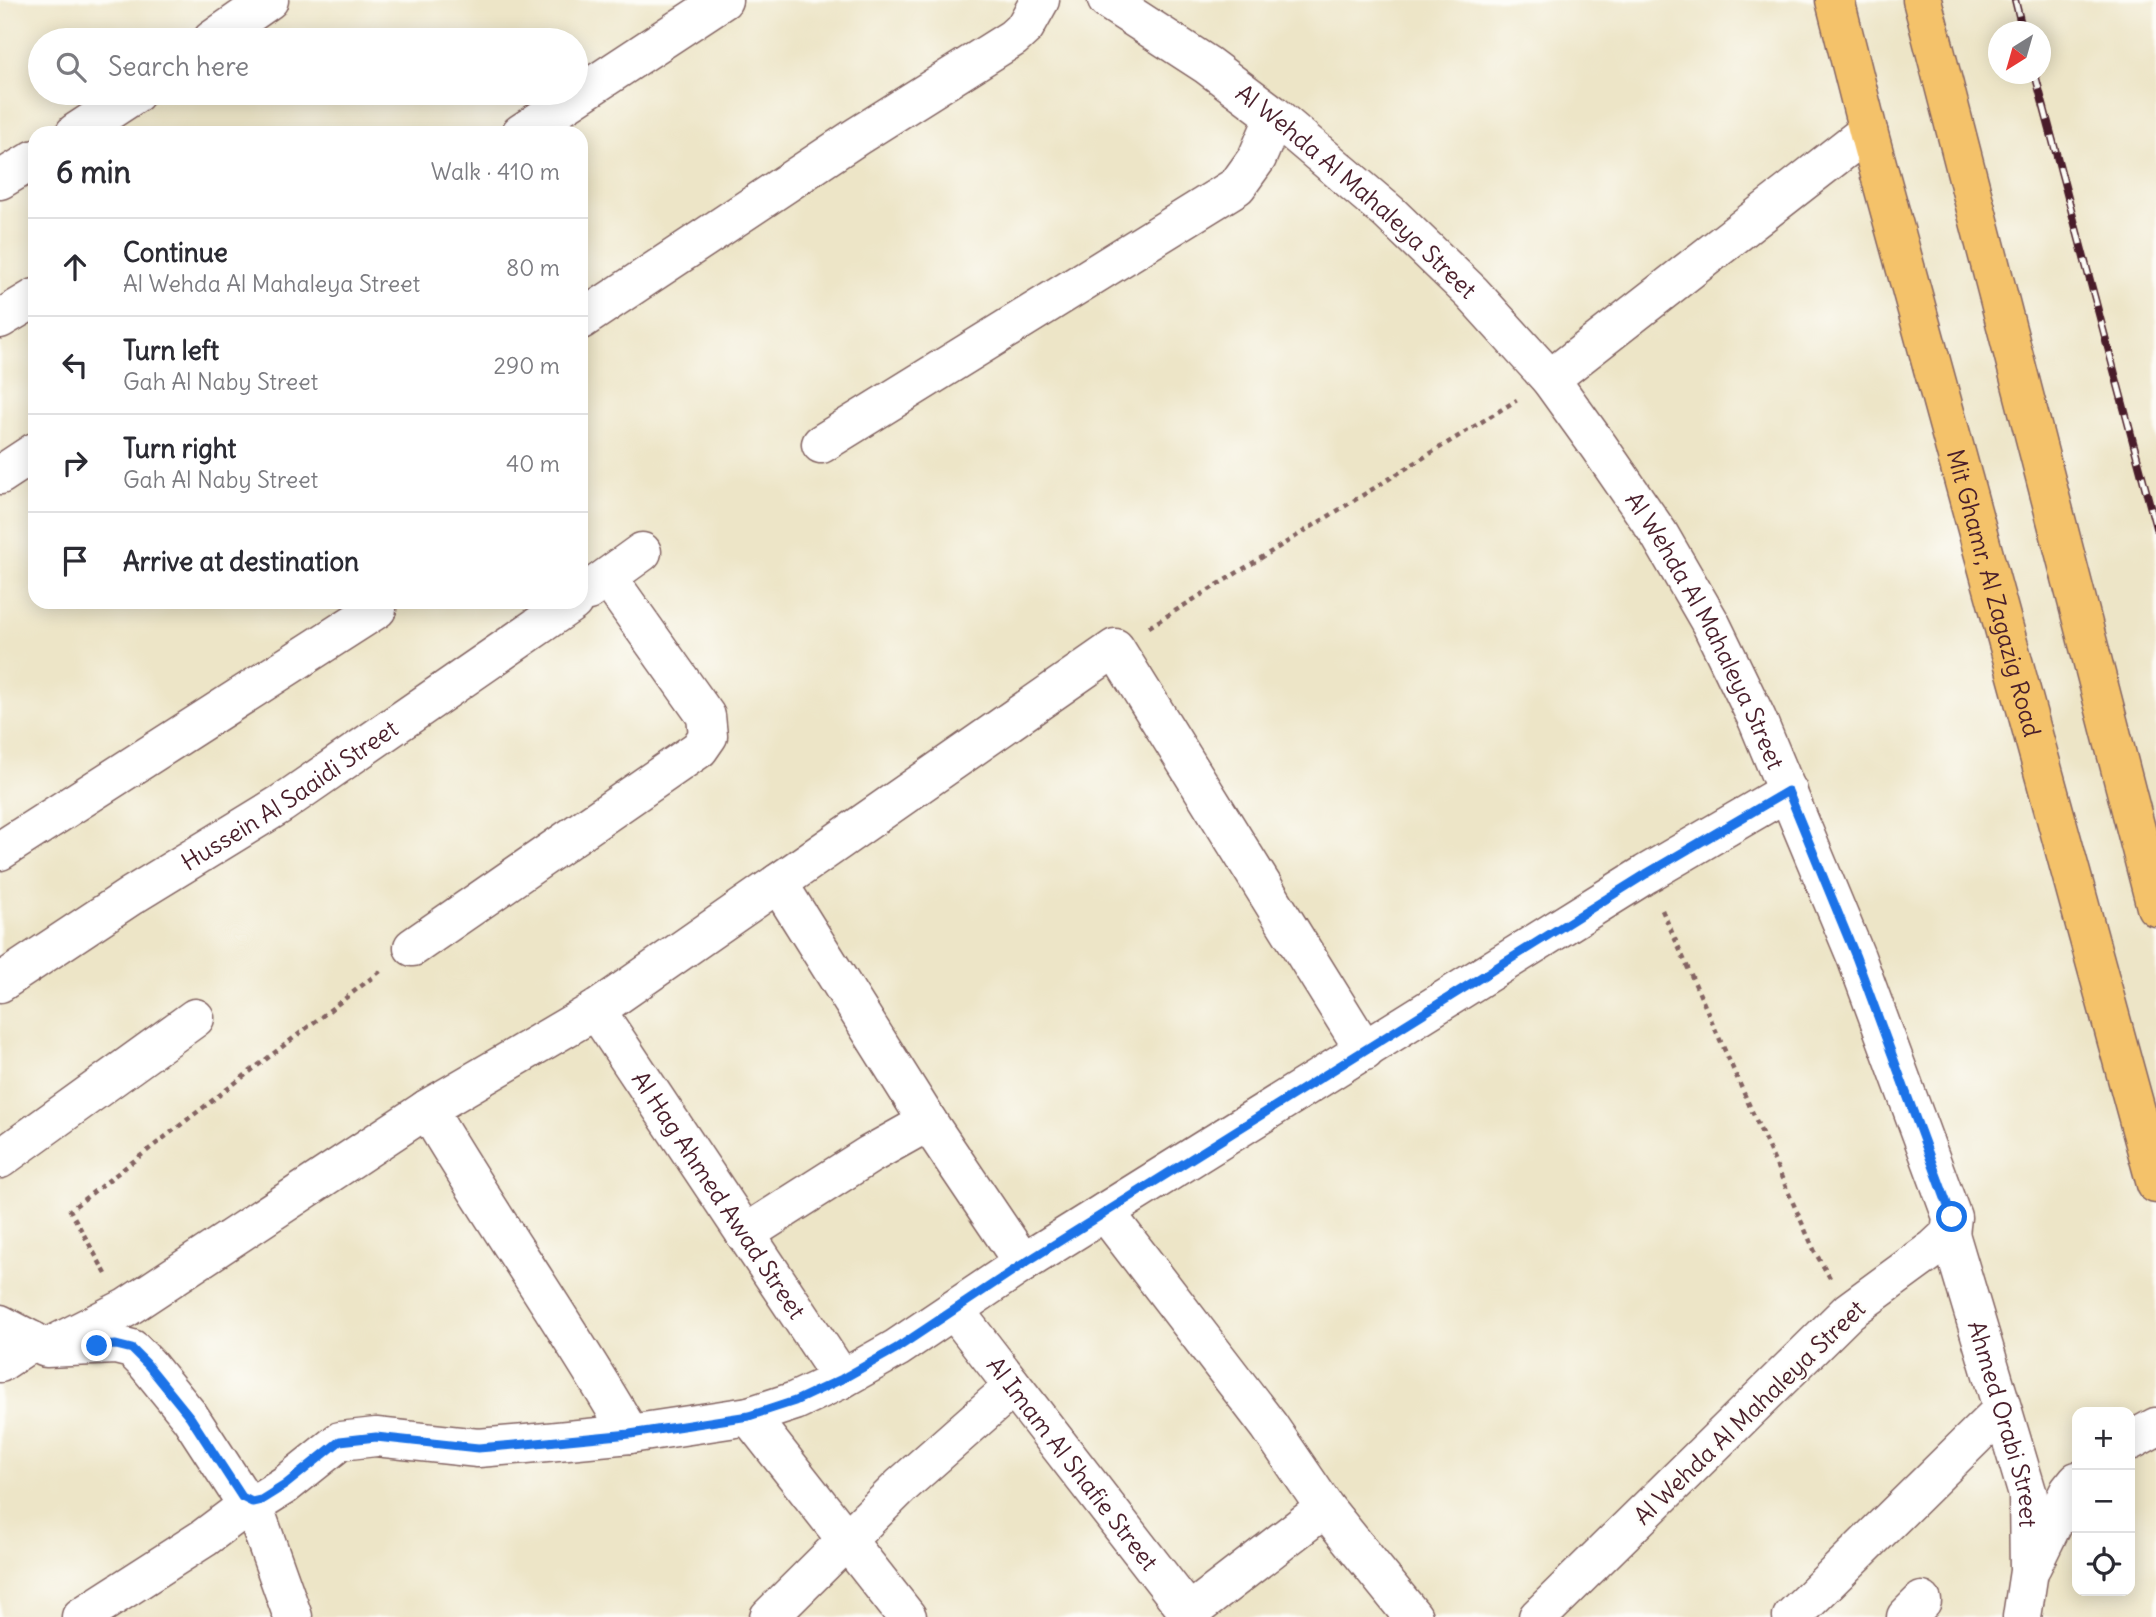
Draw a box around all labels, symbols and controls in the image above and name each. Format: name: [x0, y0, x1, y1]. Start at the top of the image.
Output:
north arrow: [1988, 21, 2051, 84]
search box: [28, 28, 588, 105]
icon: search: [52, 48, 90, 86]
text: Search here: [108, 50, 249, 83]
street label: Al Wehda Al Mahaleya Street: [1230, 77, 1483, 304]
text: 6 min: [56, 153, 131, 191]
text: Walk · 410 m: [431, 157, 560, 186]
text: Continue: [123, 236, 228, 269]
icon: ahead: [56, 248, 94, 286]
text: 80 m: [506, 253, 560, 282]
text: Al Wehda Al Mahaleya Street: [123, 269, 420, 298]
text: Turn left: [123, 334, 219, 367]
icon: left: [56, 346, 94, 384]
text: 290 m: [493, 351, 560, 380]
text: Gah Al Naby Street: [123, 367, 318, 396]
text: Turn right: [123, 432, 236, 465]
icon: right: [56, 444, 94, 482]
street label: Mit Ghamr, Al Zagazig Road: [1941, 446, 2048, 740]
text: 40 m: [506, 449, 560, 478]
text: Gah Al Naby Street: [123, 465, 318, 494]
street label: Al Wehda Al Mahaleya Street: [1619, 486, 1791, 774]
icon: arrive: [56, 542, 94, 580]
text: Arrive at destination: [123, 545, 359, 578]
street label: Hussein Al Saaidi Street: [175, 713, 403, 877]
street label: Al Hag Ahmed Awad Street: [626, 1065, 812, 1324]
route start: [1936, 1201, 1967, 1232]
street label: Al Wehda Al Mahaleya Street: [1627, 1293, 1871, 1531]
street label: Ahmed Orabi Street: [1962, 1317, 2043, 1527]
route end: [81, 1330, 112, 1361]
street label: Al Imam Al Shafie Street: [981, 1351, 1165, 1576]
map controls: [2072, 1407, 2135, 1596]
button: +: [2072, 1407, 2135, 1470]
button: −: [2072, 1470, 2135, 1533]
button: locate: [2072, 1533, 2135, 1596]

